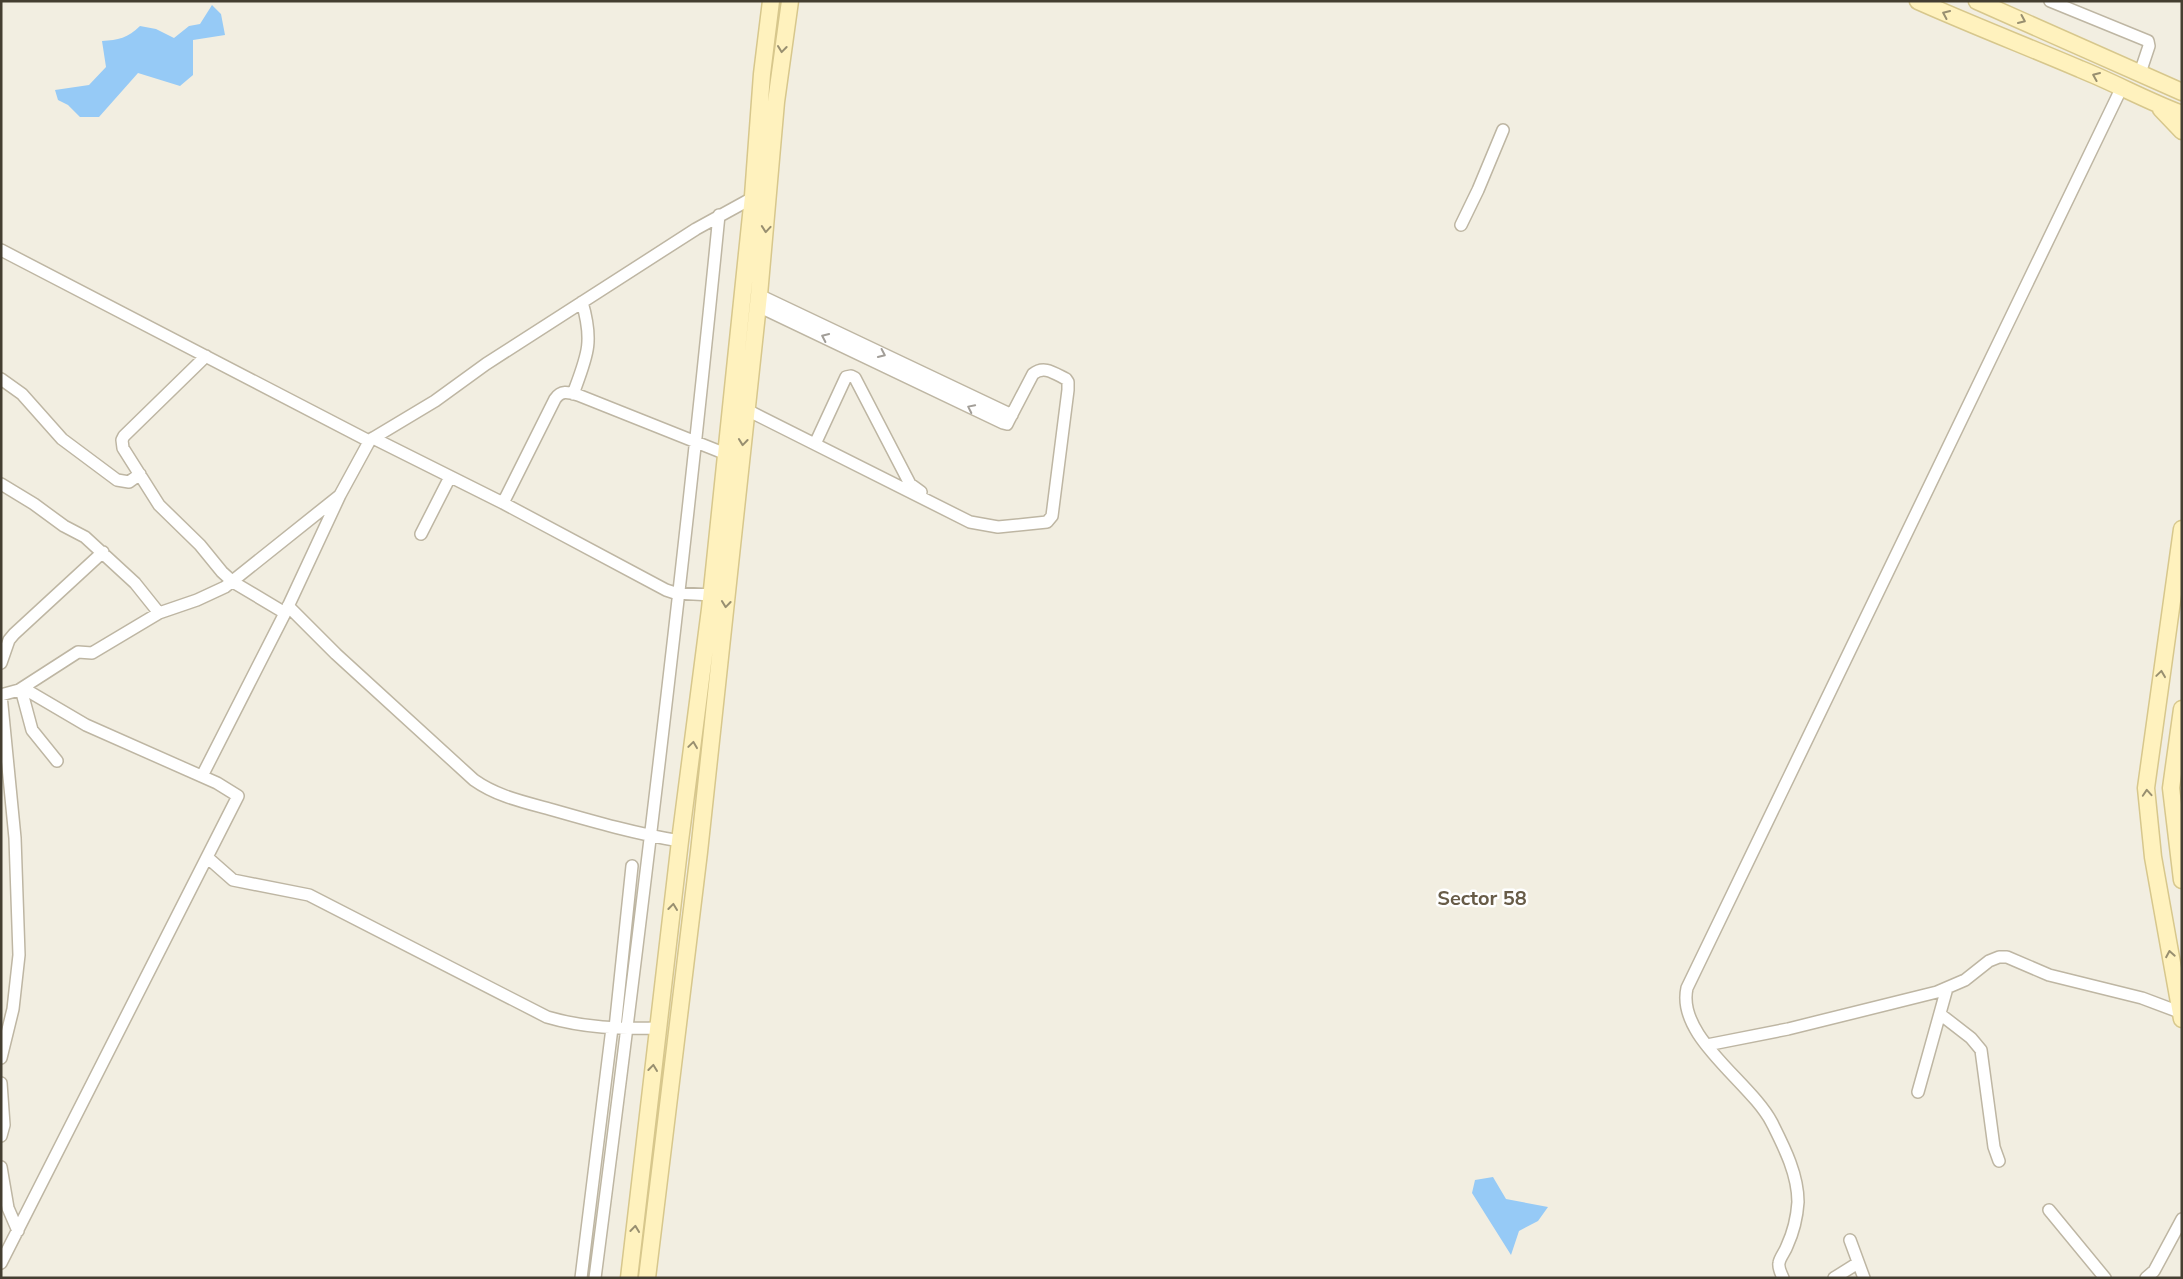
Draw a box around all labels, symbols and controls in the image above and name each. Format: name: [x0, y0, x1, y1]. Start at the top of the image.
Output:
one-way arrow: [1942, 9, 1951, 20]
one-way arrow: [2017, 14, 2026, 25]
one-way arrow: [777, 46, 788, 54]
one-way arrow: [2092, 71, 2101, 82]
one-way arrow: [761, 225, 772, 233]
one-way arrow: [821, 333, 830, 344]
one-way arrow: [877, 348, 886, 359]
one-way arrow: [967, 404, 976, 414]
one-way arrow: [738, 439, 749, 447]
one-way arrow: [721, 600, 732, 608]
one-way arrow: [2155, 669, 2166, 677]
one-way arrow: [688, 741, 698, 750]
one-way arrow: [2141, 789, 2152, 797]
district label: Sector 58: [1437, 885, 1527, 912]
one-way arrow: [667, 902, 678, 910]
one-way arrow: [2166, 950, 2176, 958]
one-way arrow: [647, 1064, 658, 1072]
one-way arrow: [629, 1225, 640, 1233]

